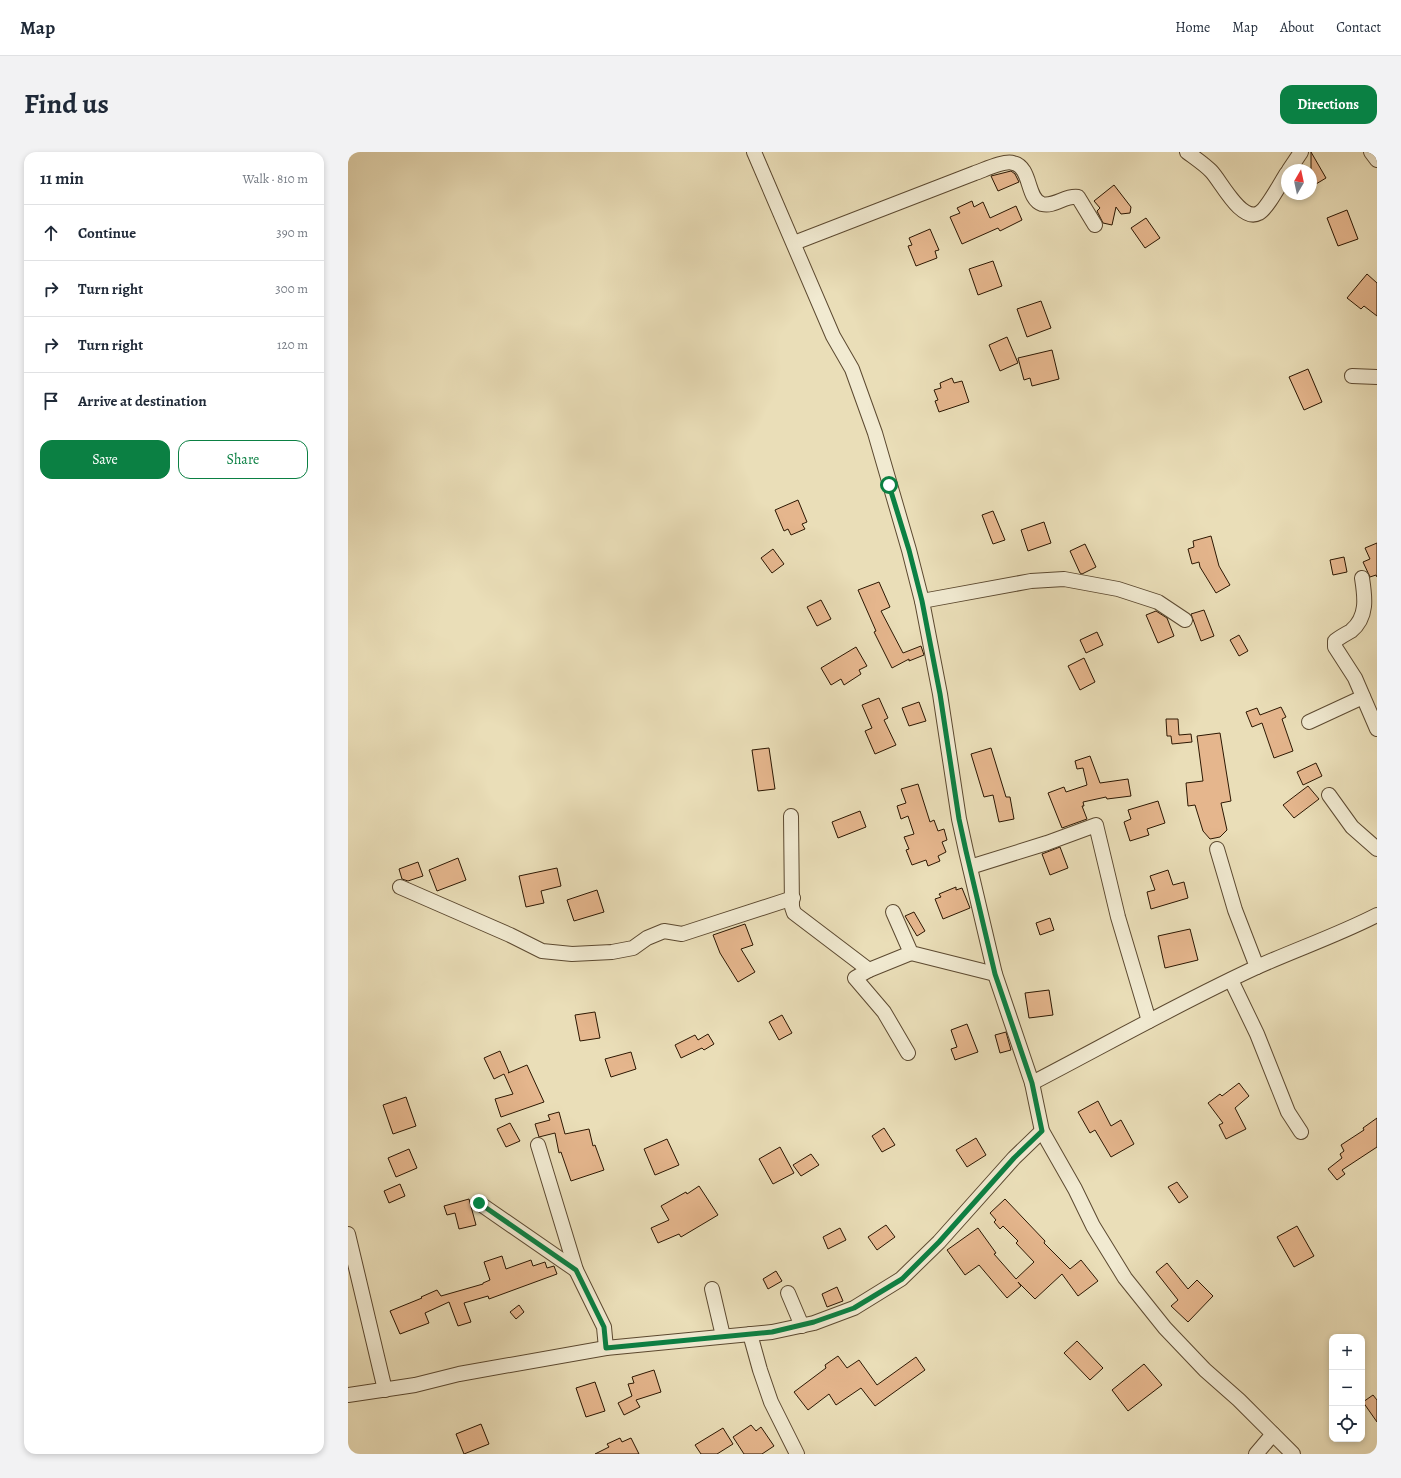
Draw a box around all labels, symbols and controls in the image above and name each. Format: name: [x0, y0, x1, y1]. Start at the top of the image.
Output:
text: Map: [20, 15, 55, 41]
text: Home: [1175, 18, 1210, 37]
text: Map: [1232, 18, 1258, 37]
text: About: [1280, 18, 1314, 37]
text: Contact: [1336, 18, 1381, 37]
text: Find us: [24, 85, 109, 123]
button: Directions: [1280, 85, 1377, 124]
north arrow: [1281, 164, 1317, 200]
text: 11 min: [40, 167, 84, 190]
text: Walk · 810 m: [242, 170, 308, 187]
icon: ahead: [40, 222, 62, 244]
text: Continue: [78, 223, 136, 243]
text: 390 m: [276, 224, 308, 241]
icon: right: [40, 278, 62, 300]
text: Turn right: [78, 279, 143, 299]
text: 300 m: [275, 280, 308, 297]
icon: right: [40, 334, 62, 356]
text: Turn right: [78, 335, 143, 355]
text: 120 m: [277, 336, 308, 353]
icon: arrive: [40, 390, 62, 412]
text: Arrive at destination: [78, 391, 207, 411]
button: Save: [40, 440, 170, 479]
button: Share: [178, 440, 308, 479]
route start: [880, 476, 898, 494]
route end: [470, 1194, 488, 1212]
map controls: [1329, 1334, 1365, 1442]
button: +: [1329, 1334, 1365, 1370]
button: −: [1329, 1370, 1365, 1406]
button: locate: [1329, 1406, 1365, 1442]

